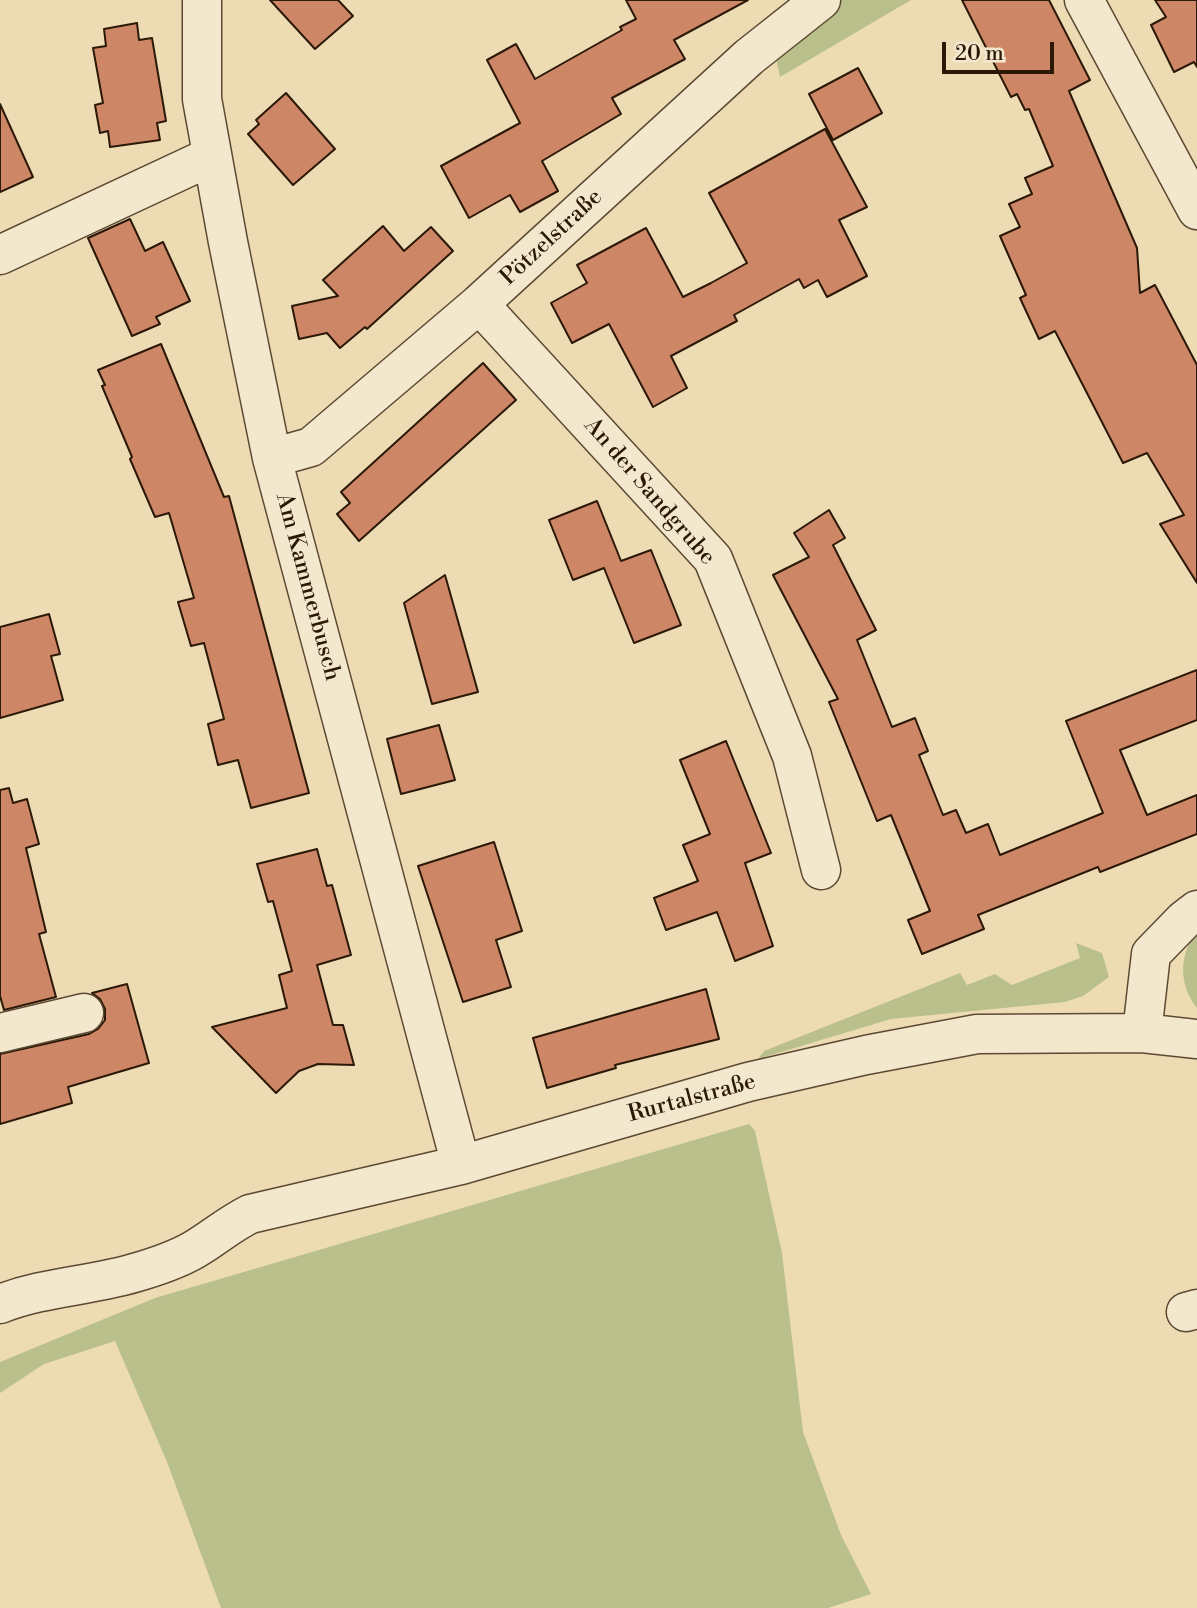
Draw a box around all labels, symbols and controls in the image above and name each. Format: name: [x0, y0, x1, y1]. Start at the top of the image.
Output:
scale bar: [945, 28, 1057, 72]
text: 20 m: [955, 41, 1004, 67]
street label: Pötzelstraße: [495, 184, 609, 292]
street label: An der Sandgrube: [578, 413, 720, 571]
street label: Am Kammerbusch: [269, 490, 345, 684]
street label: Rurtalstraße: [625, 1069, 759, 1129]

